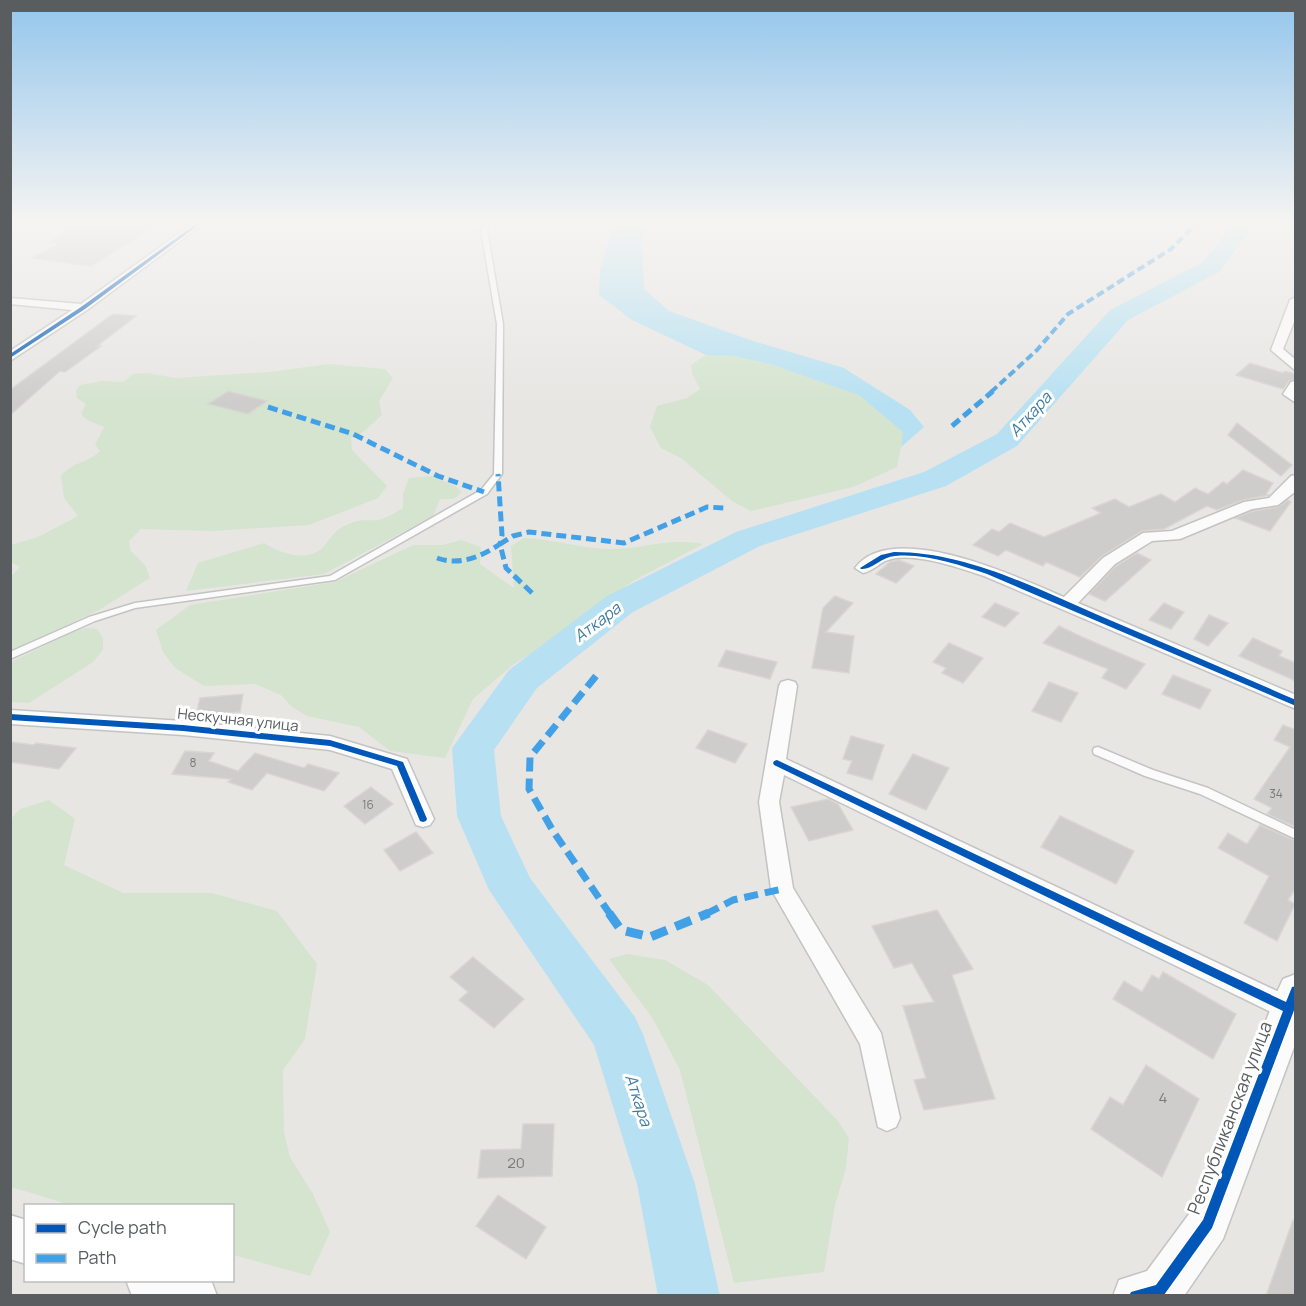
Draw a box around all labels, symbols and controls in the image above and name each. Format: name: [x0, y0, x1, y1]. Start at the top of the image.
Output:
water label: Аткара: [1004, 386, 1057, 441]
water label: Аткара: [569, 596, 626, 647]
street label: Нескучная улица: [176, 703, 300, 736]
house number: 8: [190, 754, 197, 771]
house number: 34: [1269, 785, 1283, 802]
house number: 16: [362, 796, 374, 813]
street label: Республиканская улица: [1181, 1018, 1277, 1218]
water label: Аткара: [620, 1071, 658, 1130]
house number: 4: [1159, 1087, 1168, 1108]
house number: 20: [507, 1152, 525, 1173]
legend: [24, 1204, 234, 1282]
text: Cycle path: [78, 1215, 167, 1239]
text: Path: [78, 1245, 116, 1269]

